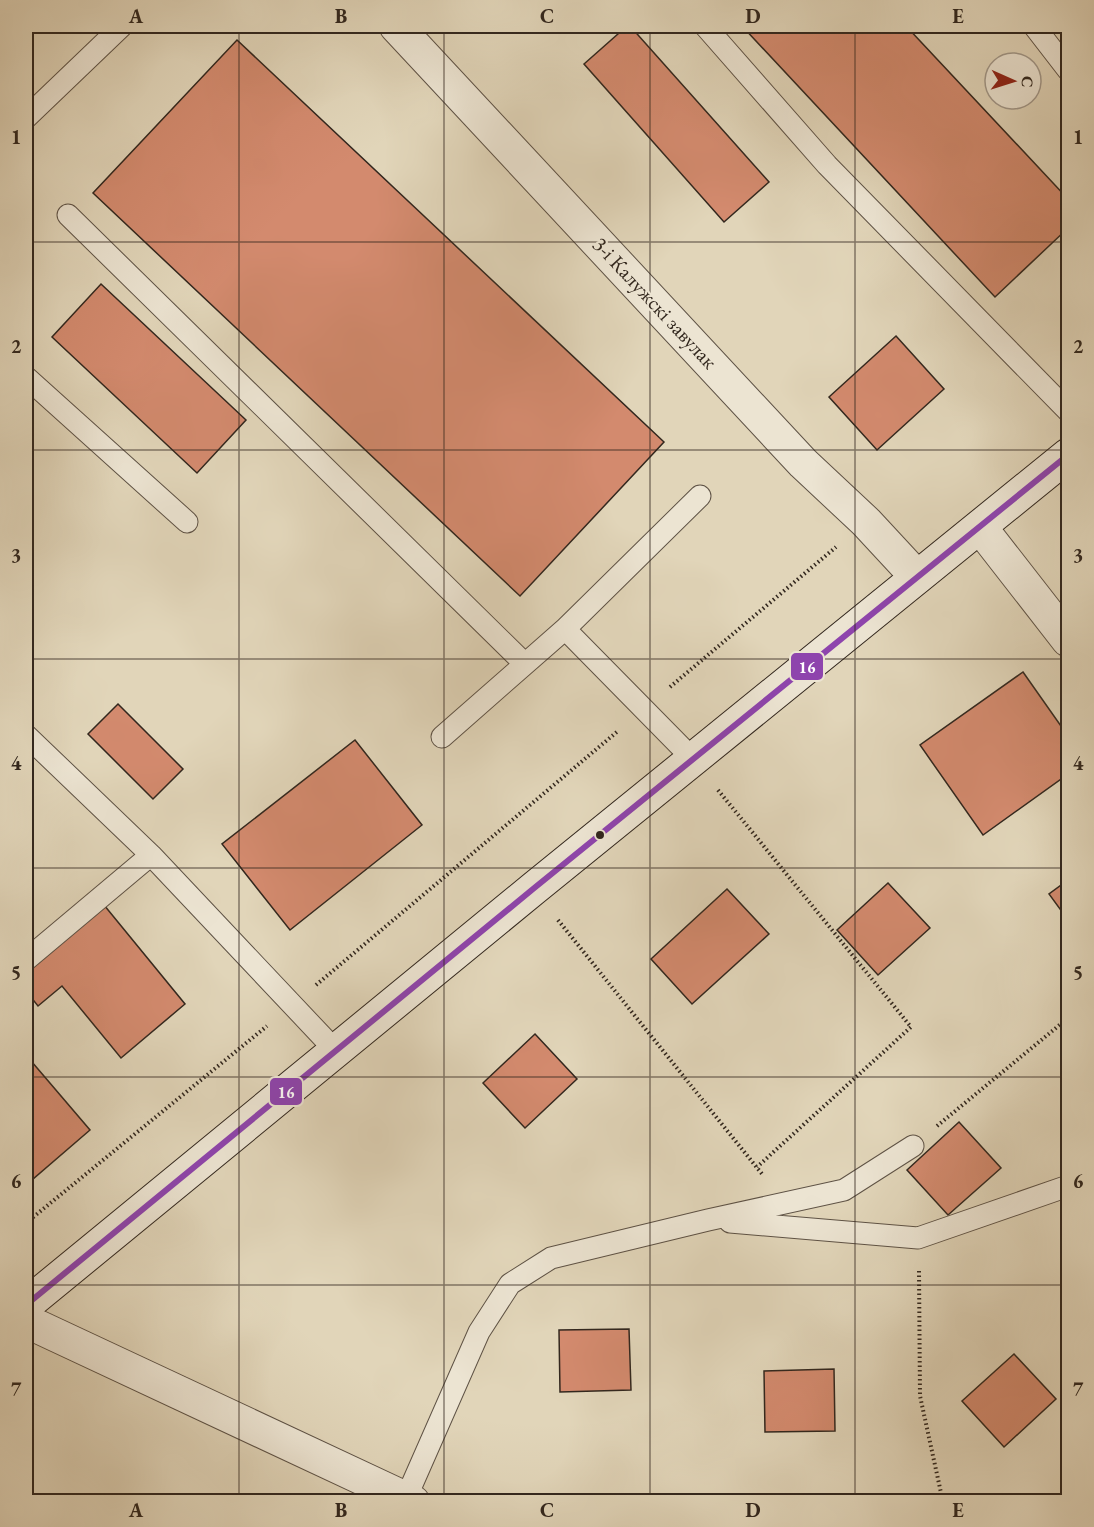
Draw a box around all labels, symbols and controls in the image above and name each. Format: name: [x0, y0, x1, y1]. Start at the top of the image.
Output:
text: A: [128, 3, 144, 29]
text: B: [335, 3, 347, 29]
text: C: [540, 3, 554, 29]
text: D: [745, 3, 761, 29]
text: E: [952, 3, 964, 29]
north arrow: [983, 51, 1043, 111]
text: С: [1017, 76, 1038, 88]
text: 1: [11, 124, 21, 150]
text: 1: [1073, 124, 1083, 150]
street label: 3-і Калужскі завулак: [587, 231, 723, 374]
text: 2: [11, 333, 22, 359]
text: 2: [1073, 333, 1084, 359]
text: 3: [11, 542, 21, 568]
text: 3: [1073, 542, 1083, 568]
line badge: 16: [790, 652, 824, 681]
text: 16: [799, 657, 816, 678]
text: 4: [11, 750, 22, 776]
text: 4: [1073, 750, 1084, 776]
unlabelled marker: [594, 829, 606, 841]
text: 5: [11, 959, 21, 985]
text: 5: [1073, 959, 1083, 985]
line badge: 16: [269, 1077, 303, 1106]
text: 16: [278, 1082, 295, 1103]
text: 6: [11, 1168, 22, 1194]
text: 6: [1073, 1168, 1084, 1194]
text: 7: [11, 1376, 22, 1402]
text: 7: [1073, 1376, 1084, 1402]
text: A: [128, 1497, 144, 1523]
text: B: [335, 1497, 347, 1523]
text: C: [540, 1497, 554, 1523]
text: D: [745, 1497, 761, 1523]
text: E: [952, 1497, 964, 1523]

